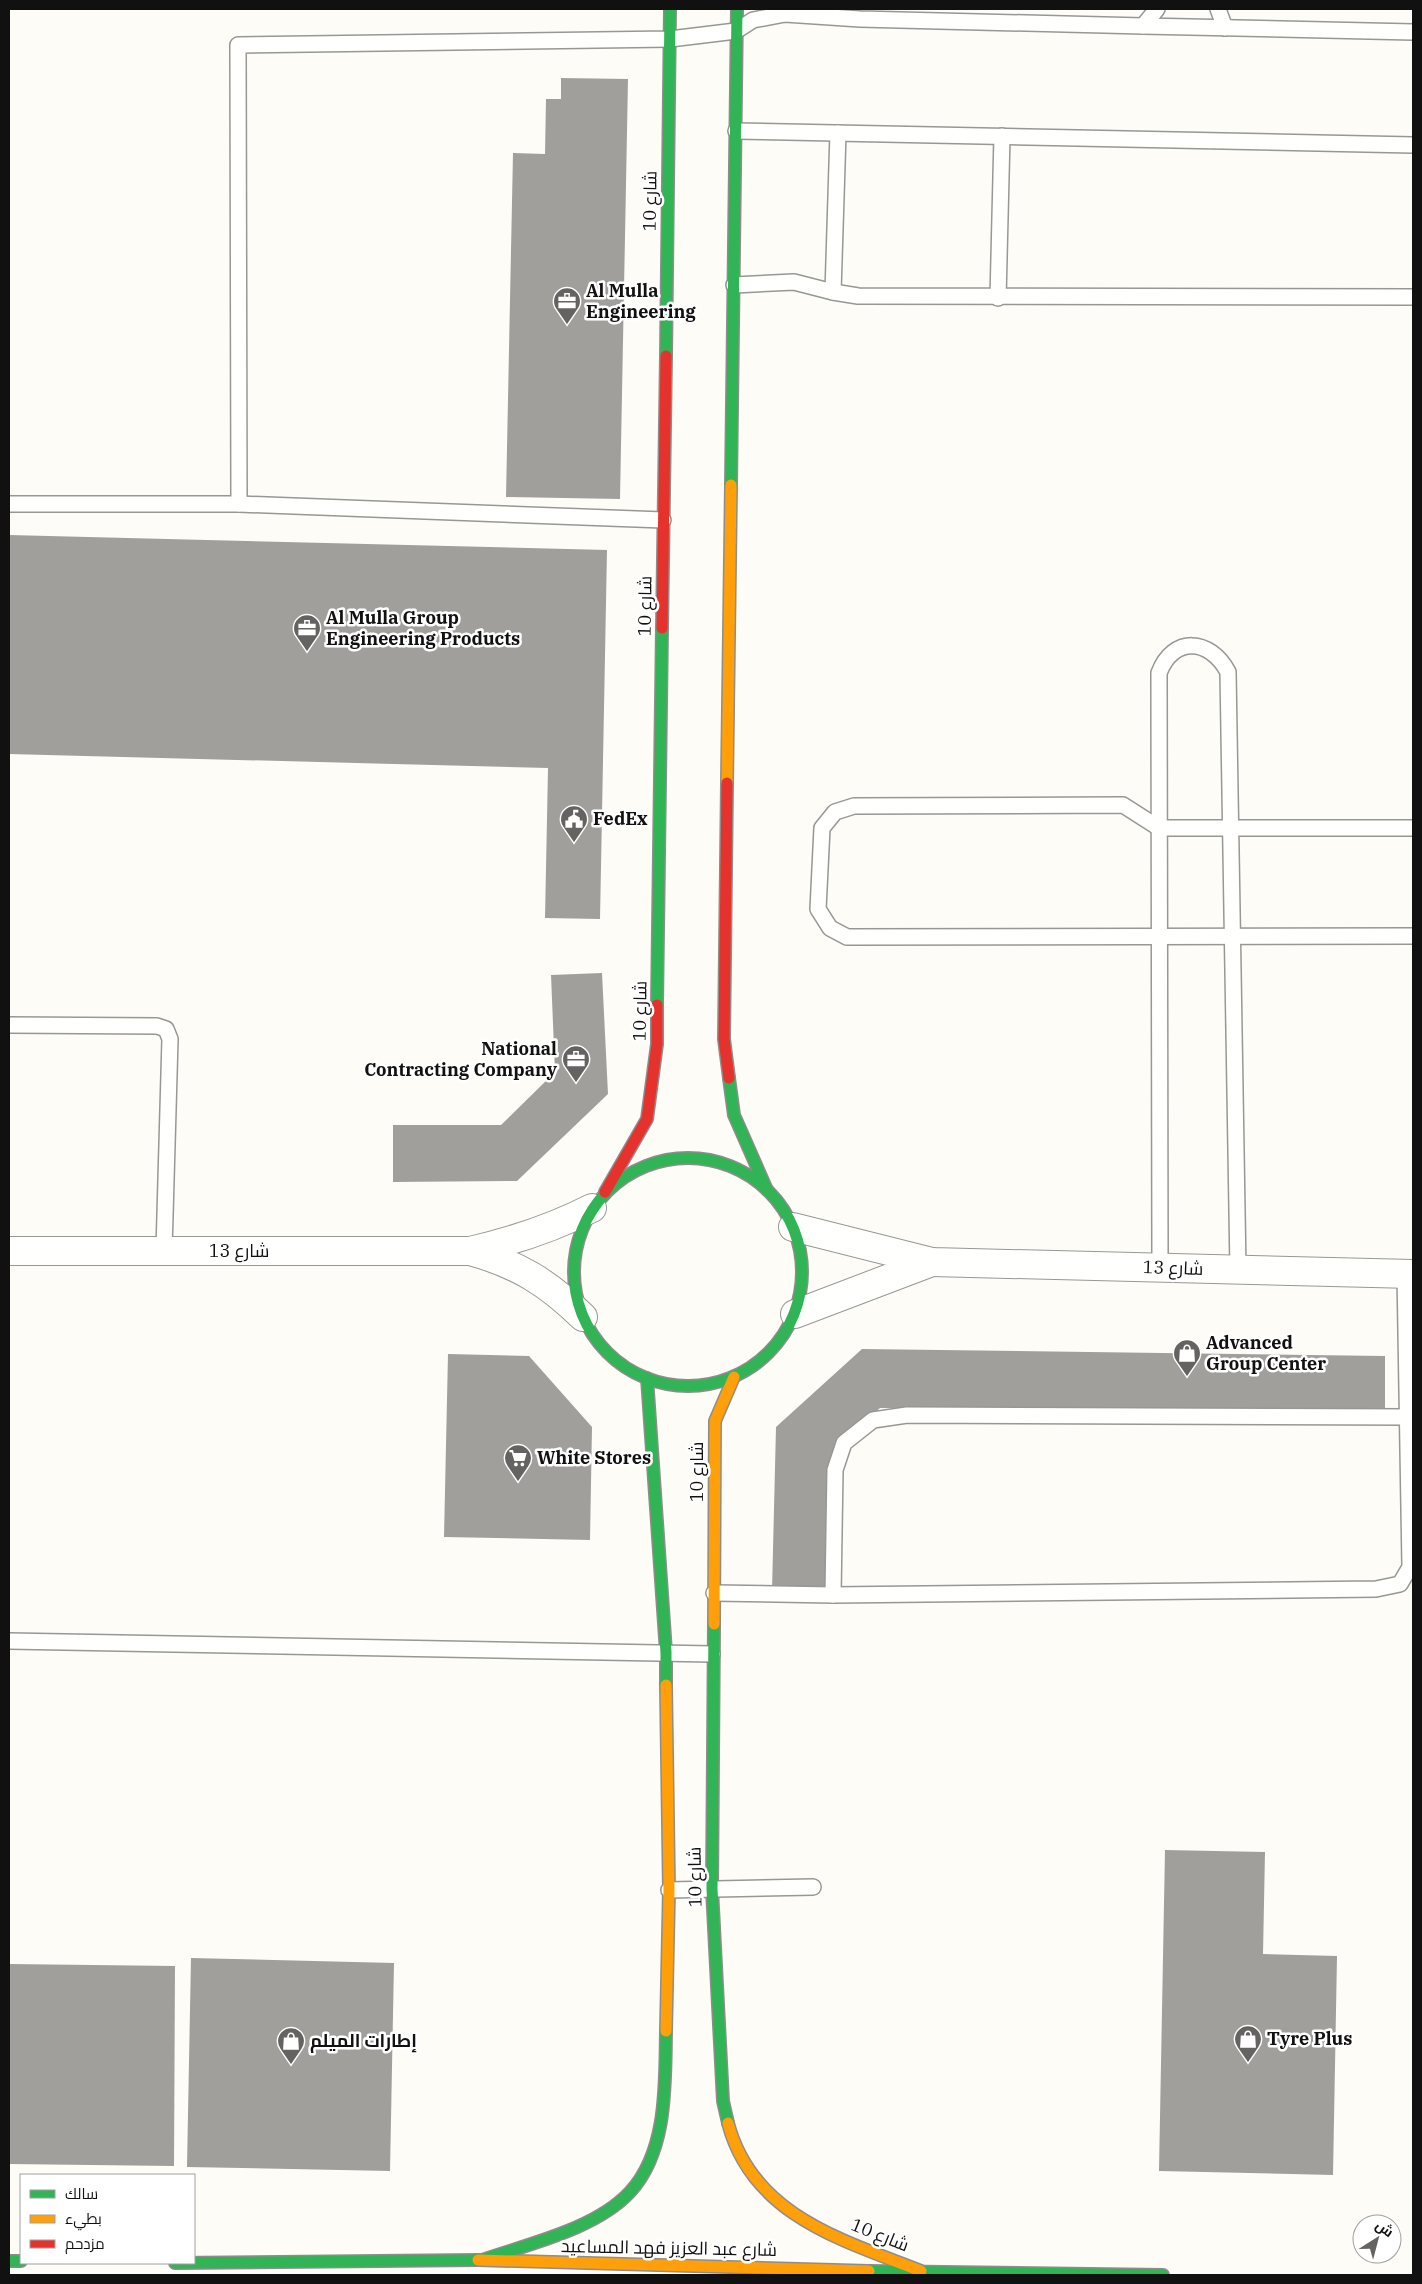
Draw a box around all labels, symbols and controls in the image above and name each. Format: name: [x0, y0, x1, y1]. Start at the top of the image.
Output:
street label: شارع 10: [637, 170, 663, 232]
place label: Al Mulla Engineering: [586, 279, 696, 323]
office icon: Al Mulla Engineering: [552, 286, 582, 325]
street label: شارع 10: [632, 575, 658, 637]
place label: Al Mulla Group Engineering Products: [326, 606, 520, 650]
office icon: Al Mulla Group Engineering Products: [292, 613, 322, 652]
public building icon: FedEx: [559, 804, 589, 843]
place label: FedEx: [593, 807, 648, 830]
street label: شارع 10: [627, 980, 653, 1042]
place label: National Contracting Company: [364, 1037, 558, 1081]
office icon: National Contracting Company: [561, 1044, 591, 1083]
street label: شارع 13: [209, 1239, 269, 1263]
street label: شارع 13: [1142, 1255, 1204, 1281]
place label: Advanced Group Center: [1206, 1331, 1326, 1375]
shop icon: Advanced Group Center: [1172, 1338, 1202, 1377]
street label: شارع 10: [685, 1442, 709, 1502]
supermarket icon: White Stores: [503, 1443, 533, 1482]
place label: White Stores: [537, 1446, 651, 1469]
street label: شارع 10: [682, 1846, 708, 1908]
shop icon: Tyre Plus: [1233, 2024, 1263, 2063]
shop icon: إطارات الميلم: [276, 2026, 306, 2065]
place label: Tyre Plus: [1267, 2027, 1352, 2050]
place label: إطارات الميلم: [310, 2029, 417, 2053]
legend: [20, 2174, 195, 2264]
text: سالك: [65, 2184, 98, 2203]
text: بطيء: [65, 2209, 102, 2231]
street label: شارع 10: [847, 2213, 913, 2257]
north arrow: [1352, 2214, 1402, 2264]
text: ش: [1372, 2216, 1397, 2241]
text: مزدحم: [65, 2234, 105, 2254]
street label: شارع عبد العزيز فهد المساعيد: [561, 2234, 777, 2262]

